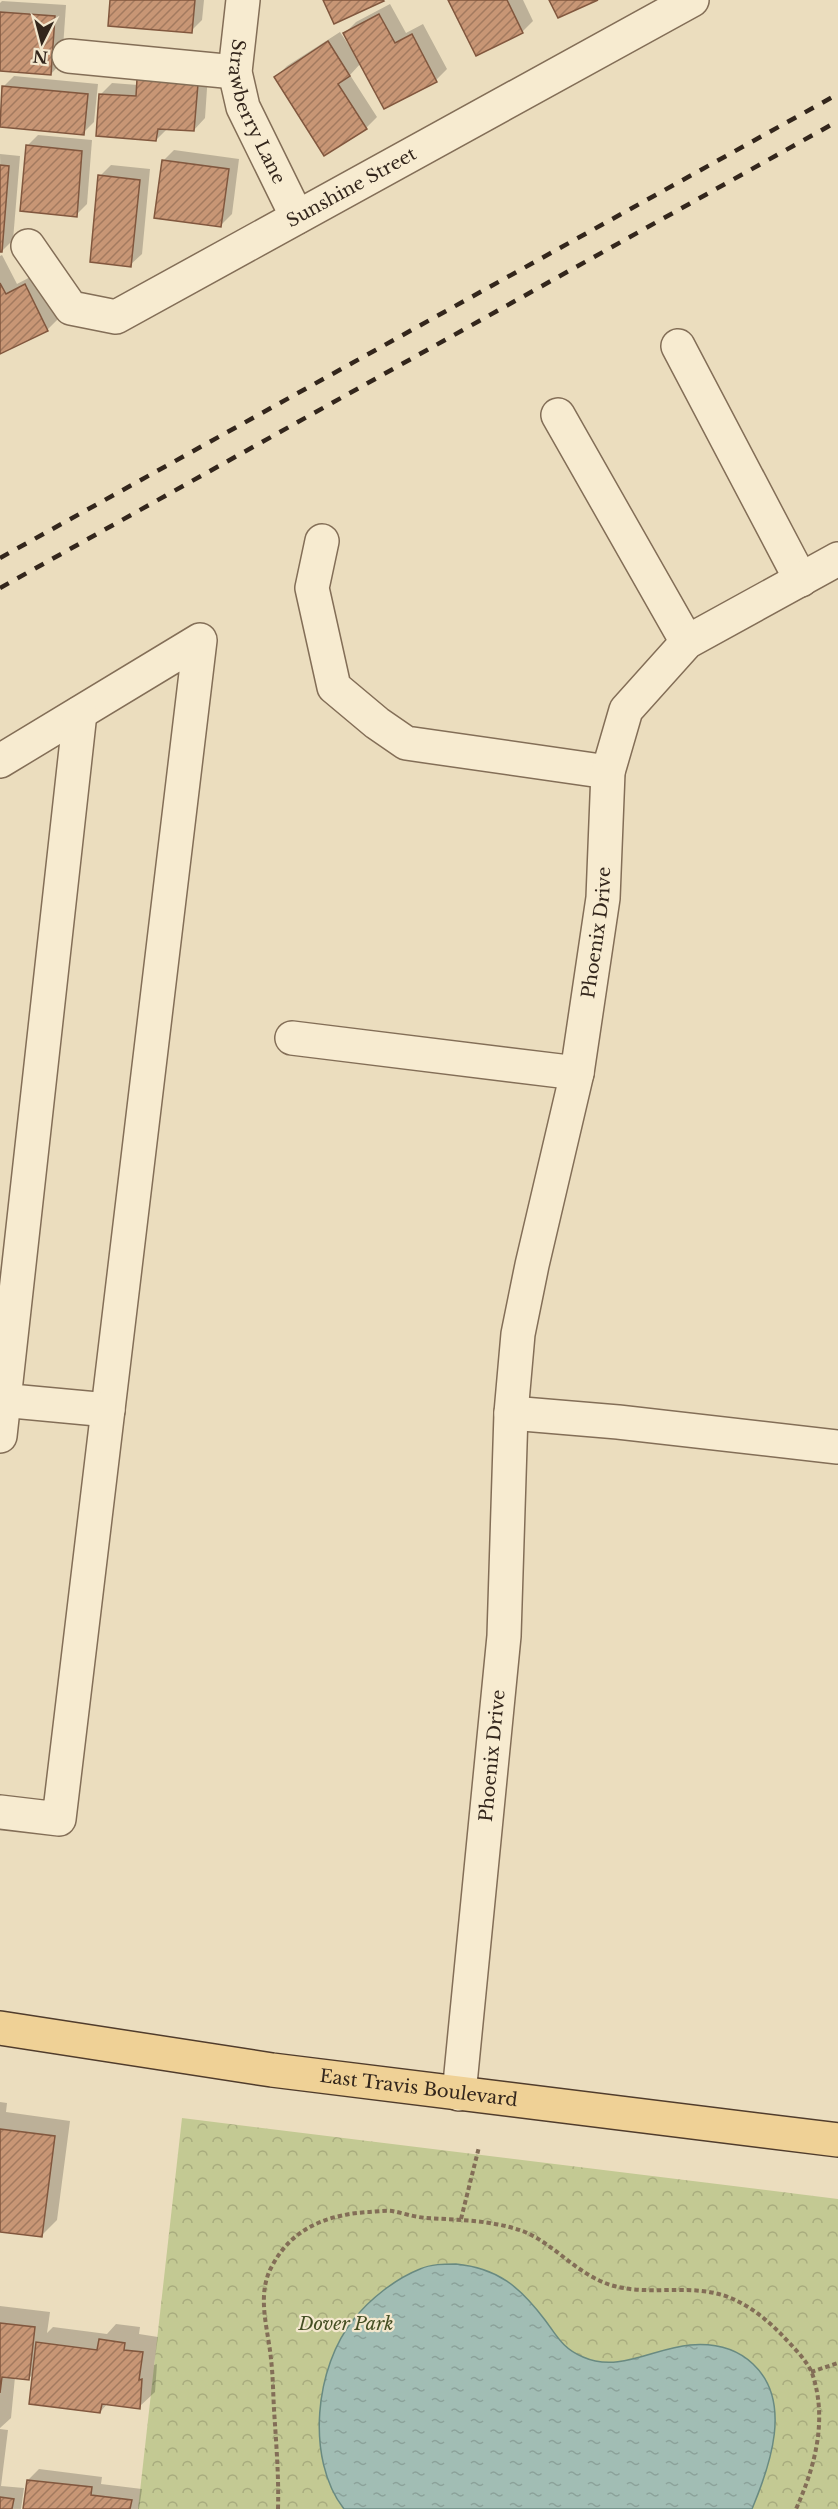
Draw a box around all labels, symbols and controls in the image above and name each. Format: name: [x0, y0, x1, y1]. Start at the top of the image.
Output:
north arrow: [12, 12, 72, 72]
street label: Strawberry Lane: [224, 38, 290, 187]
text: N: [32, 46, 49, 68]
street label: Sunshine Street: [283, 143, 420, 232]
street label: Phoenix Drive: [577, 866, 615, 1000]
street label: Phoenix Drive: [475, 1688, 510, 1823]
street label: East Travis Boulevard: [318, 2065, 519, 2111]
park label: Dover Park: [298, 2313, 393, 2335]

